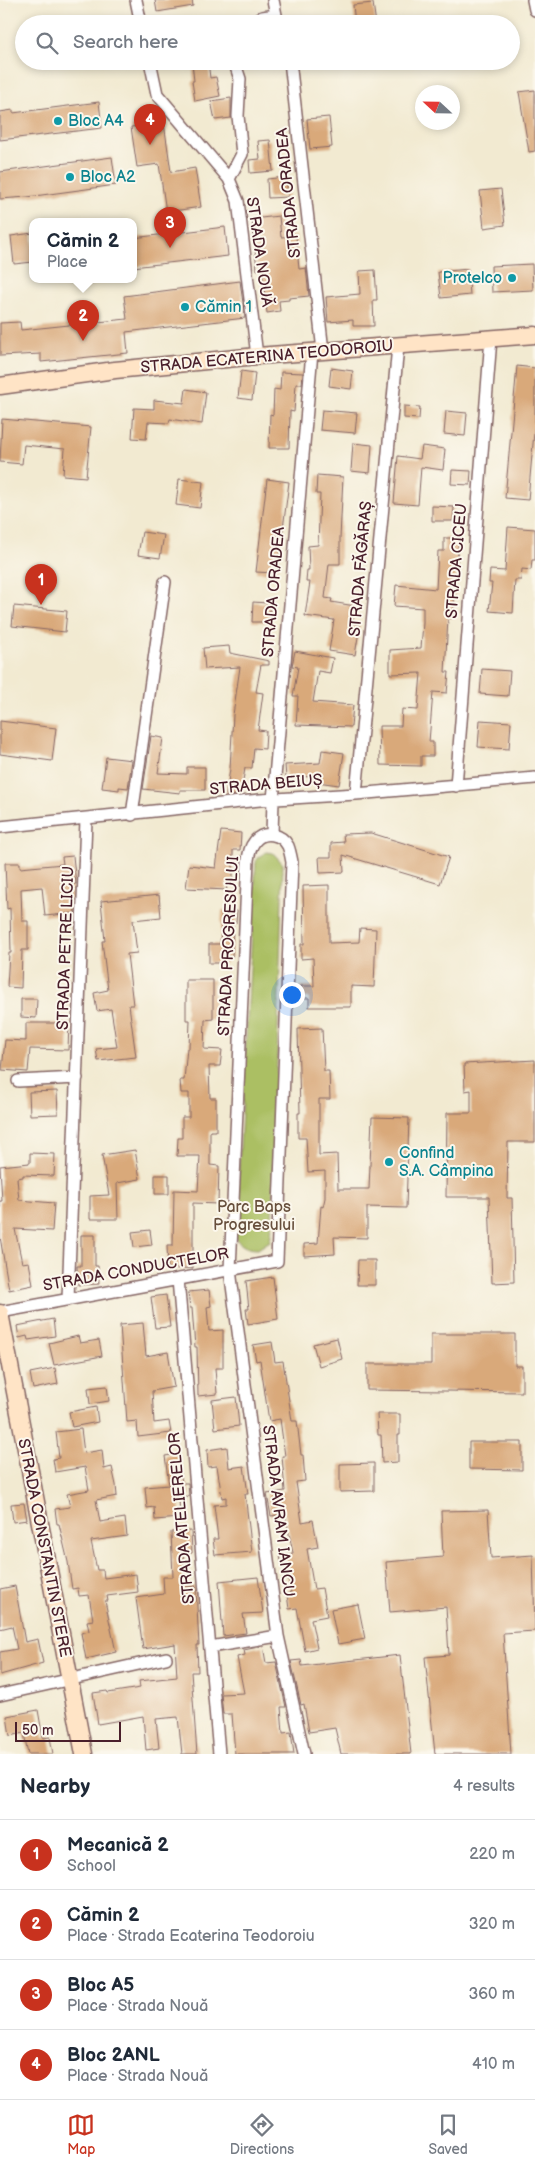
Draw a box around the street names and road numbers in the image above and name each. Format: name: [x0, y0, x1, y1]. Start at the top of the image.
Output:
street label: STRADA ORADEA: [273, 127, 305, 259]
street label: STRADA NOUĂ: [242, 196, 277, 308]
street label: STRADA ECATERINA TEODOROIU: [140, 336, 394, 378]
street label: STRADA FĂGĂRAȘ: [345, 500, 376, 637]
street label: STRADA CICEU: [443, 503, 471, 619]
street label: STRADA ORADEA: [259, 526, 289, 658]
street label: STRADA BEIUȘ: [209, 771, 323, 799]
street label: STRADA PROGRESULUI: [215, 856, 243, 1036]
street label: STRADA PETRE LICIU: [54, 866, 78, 1030]
street label: STRADA CONDUCTELOR: [42, 1244, 230, 1296]
street label: STRADA AVRAM IANCU: [258, 1424, 298, 1598]
street label: STRADA ATELIERELOR: [165, 1431, 199, 1605]
street label: STRADA CONSTANTIN STERE: [13, 1437, 75, 1659]

